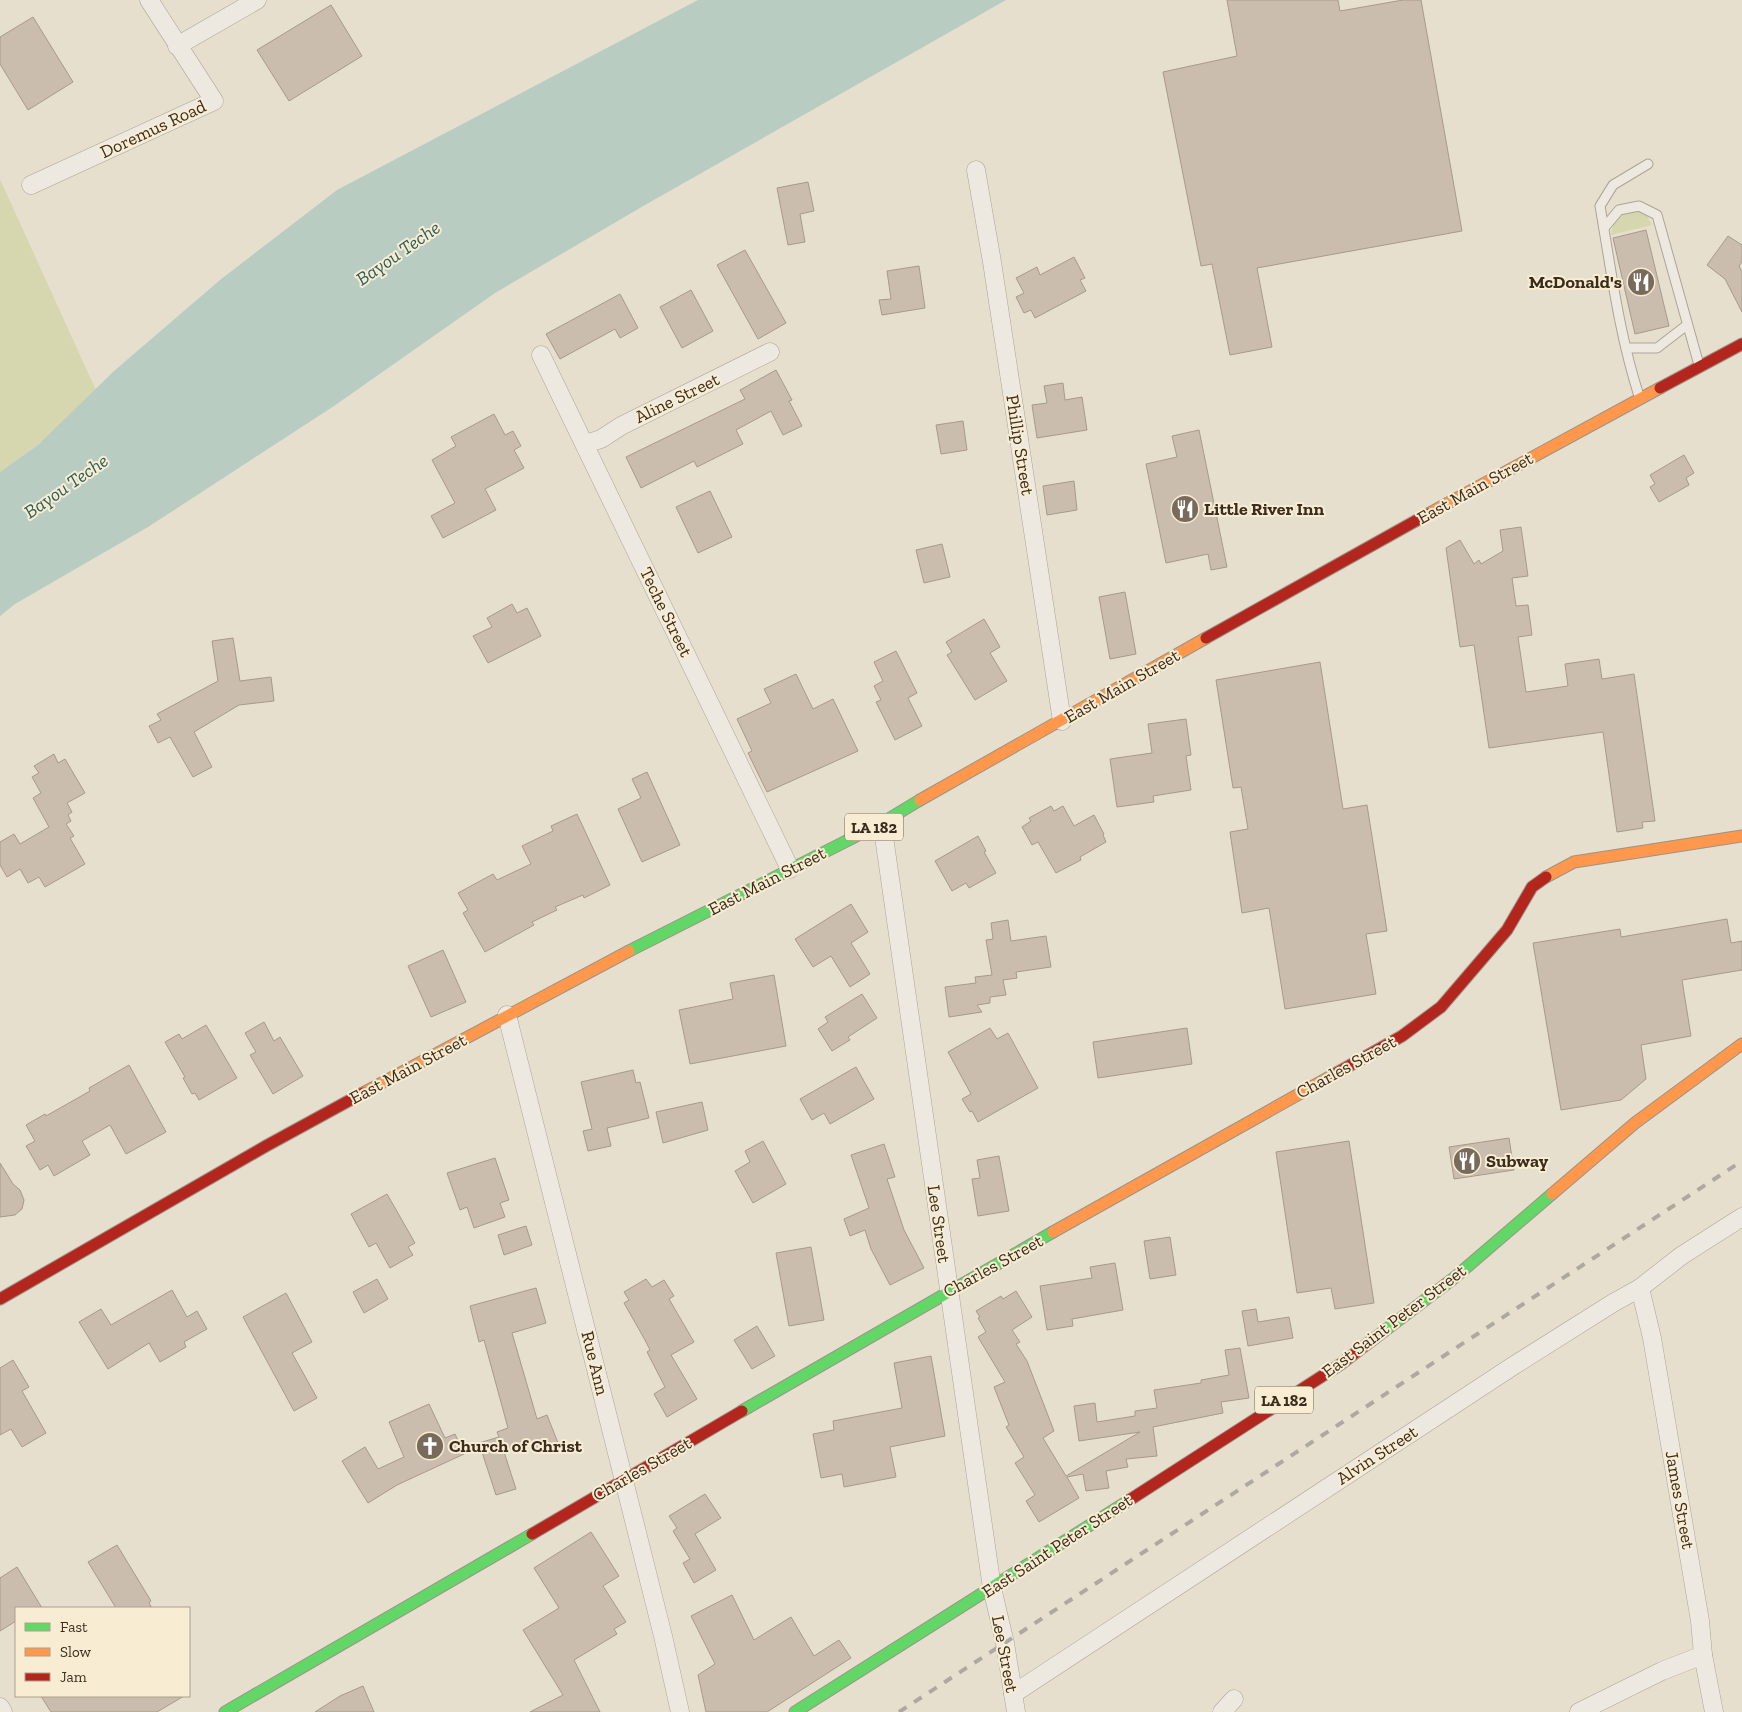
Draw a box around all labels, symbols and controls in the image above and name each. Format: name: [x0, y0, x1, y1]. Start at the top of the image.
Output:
street label: Doremus Road: [97, 95, 210, 163]
water label: Bayou Teche: [352, 216, 444, 290]
restaurant icon: McDonald's: [1626, 267, 1656, 297]
place label: McDonald's: [1529, 271, 1622, 293]
street label: Aline Street: [631, 368, 723, 428]
street label: Phillip Street: [1001, 393, 1039, 497]
street label: East Main Street: [1413, 447, 1537, 529]
water label: Bayou Teche: [20, 449, 112, 523]
restaurant icon: Little River Inn: [1170, 494, 1200, 524]
place label: Little River Inn: [1204, 498, 1324, 520]
street label: Teche Street: [635, 564, 697, 661]
street label: East Main Street: [1061, 644, 1184, 728]
road number: LA 182: [845, 814, 903, 840]
street label: East Main Street: [704, 842, 830, 920]
street label: East Main Street: [346, 1029, 470, 1109]
street label: Charles Street: [1292, 1030, 1400, 1103]
restaurant icon: Subway: [1452, 1146, 1482, 1176]
place label: Subway: [1486, 1150, 1549, 1172]
street label: Lee Street: [923, 1184, 955, 1265]
street label: Charles Street: [939, 1229, 1047, 1302]
street label: East Saint Peter Street: [1318, 1259, 1471, 1382]
street label: Rue Ann: [576, 1329, 614, 1398]
road number: LA 182: [1255, 1386, 1313, 1414]
street label: Alvin Street: [1332, 1420, 1422, 1489]
church icon: Church of Christ: [415, 1431, 445, 1461]
street label: Charles Street: [589, 1432, 696, 1506]
place label: Church of Christ: [449, 1435, 583, 1457]
street label: James Street: [1661, 1449, 1700, 1551]
street label: East Saint Peter Street: [978, 1489, 1136, 1603]
legend: [15, 1607, 190, 1697]
street label: Lee Street: [987, 1613, 1023, 1695]
text: Fast: [60, 1618, 88, 1636]
text: Slow: [60, 1643, 92, 1661]
text: Jam: [60, 1668, 87, 1686]

